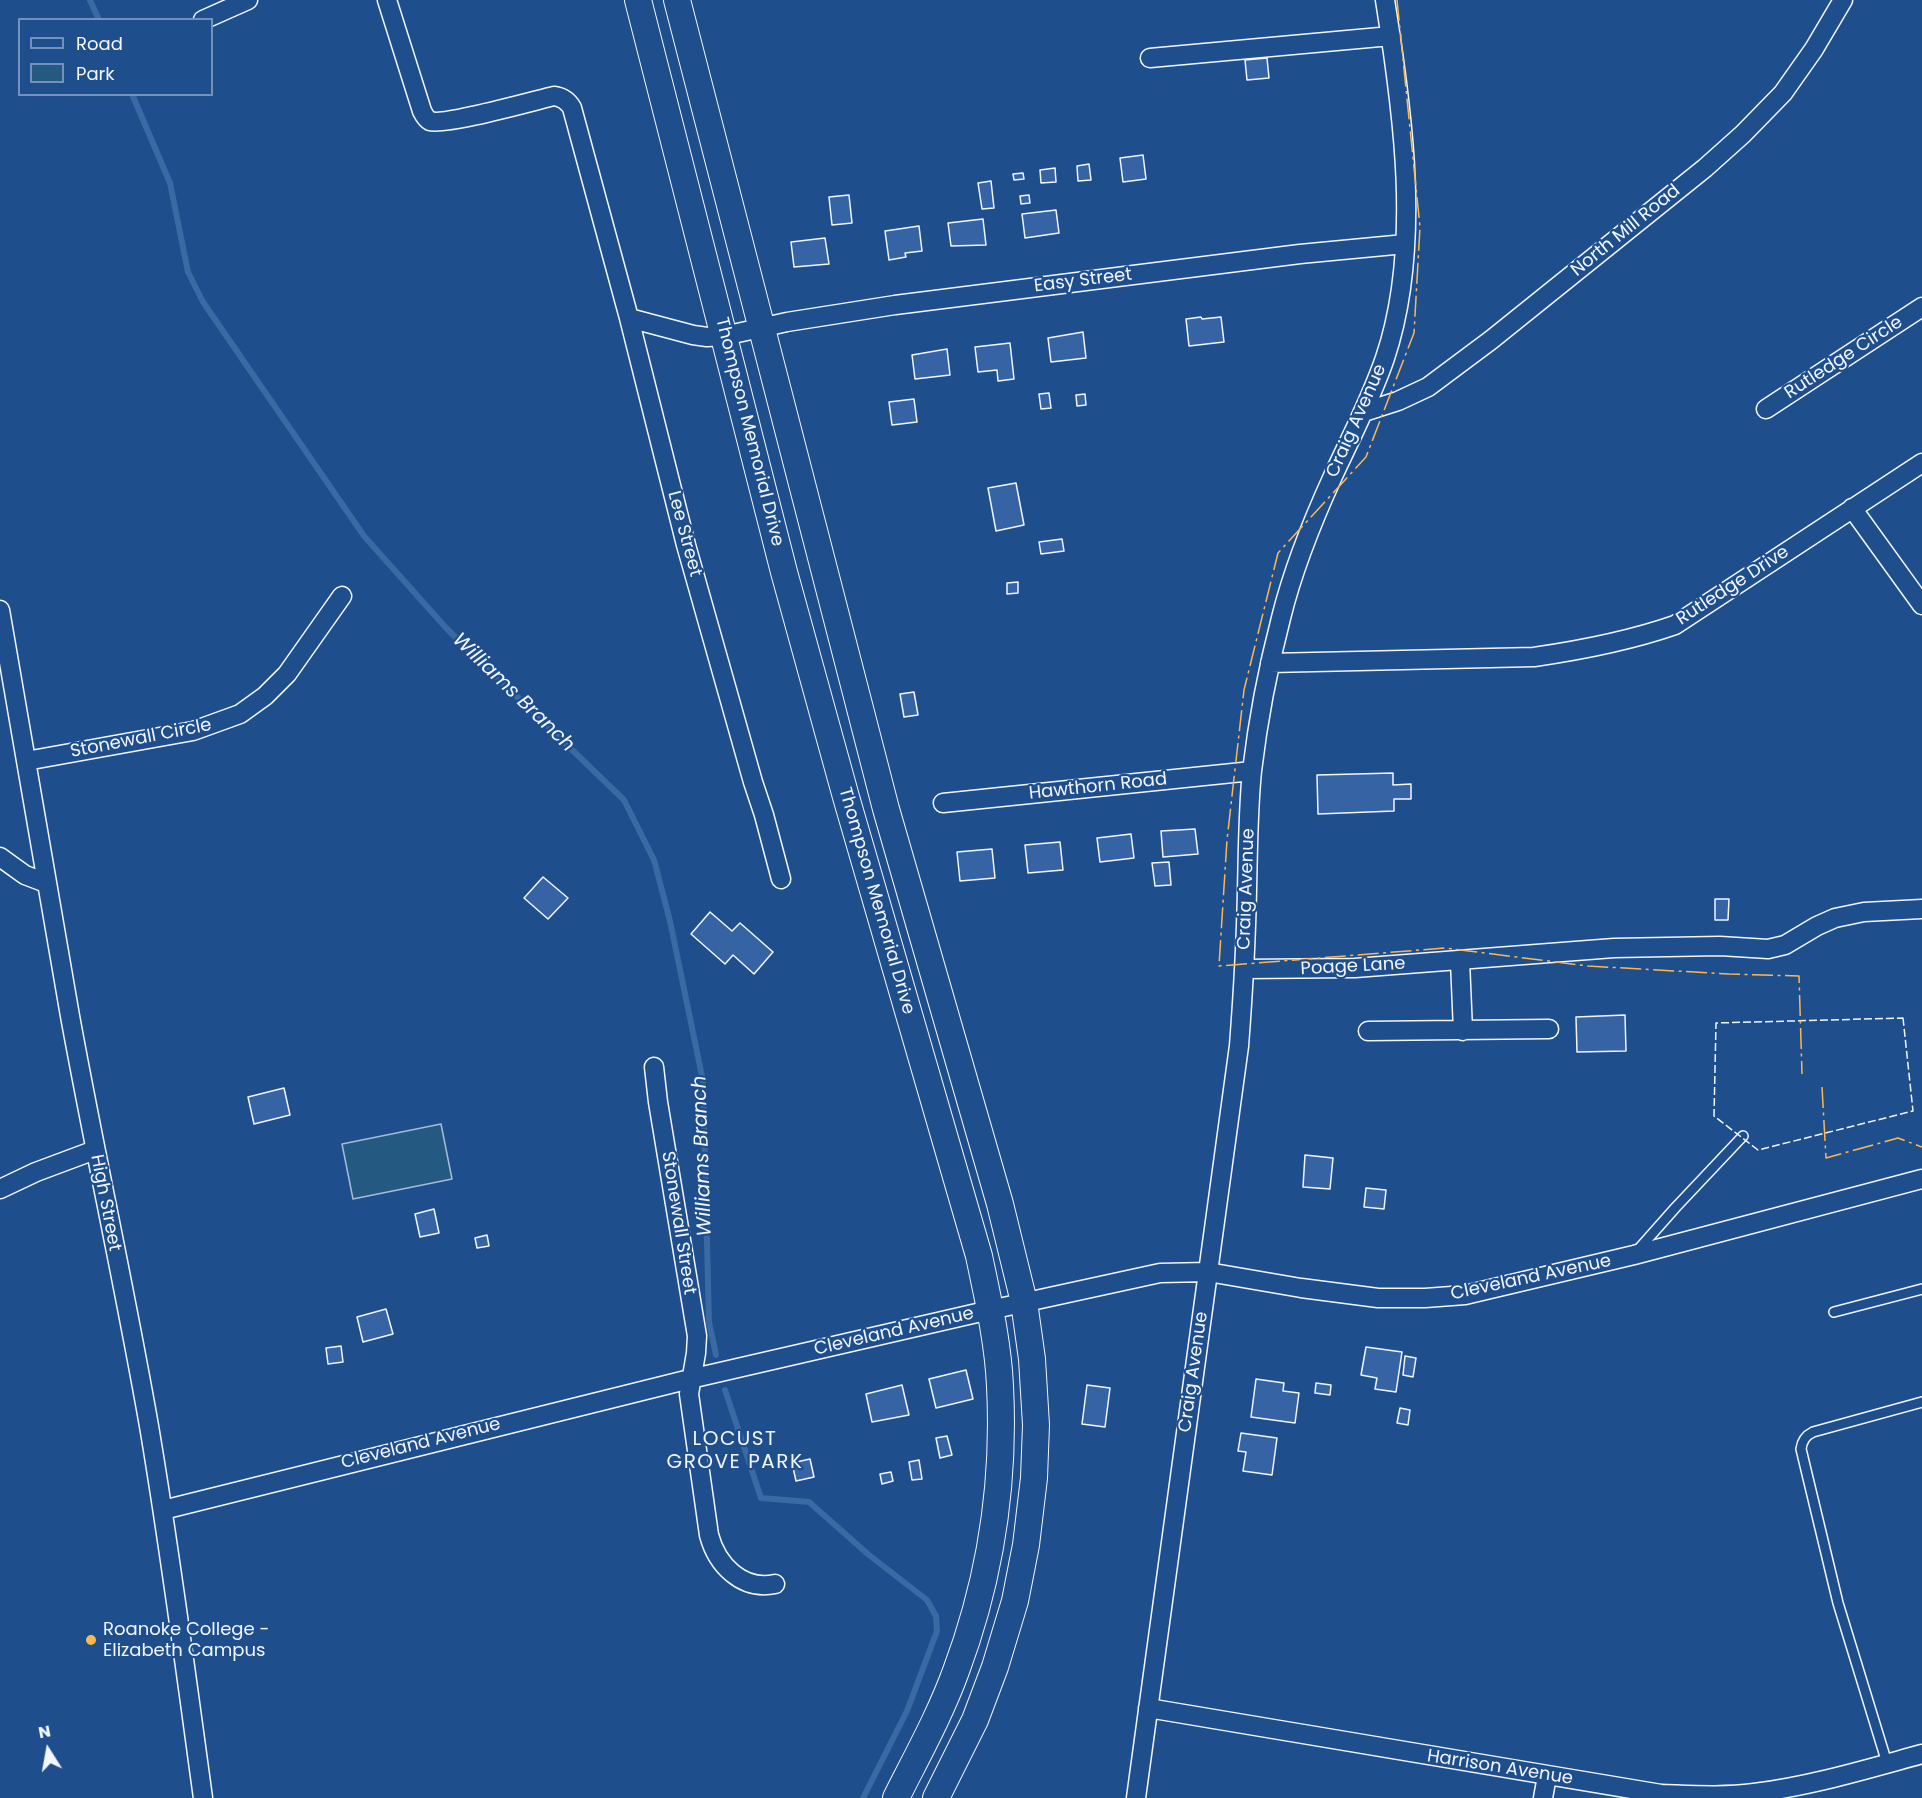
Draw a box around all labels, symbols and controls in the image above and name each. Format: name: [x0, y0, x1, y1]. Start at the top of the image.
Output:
legend: [18, 18, 213, 96]
text: Road: [76, 31, 123, 56]
text: Park: [76, 61, 115, 86]
street label: North Mill Road: [1567, 180, 1685, 282]
street label: Easy Street: [1033, 264, 1133, 298]
street label: Rutledge Circle: [1781, 312, 1907, 404]
street label: Thompson Memorial Drive: [710, 315, 788, 549]
street label: Craig Avenue: [1322, 361, 1392, 481]
street label: Lee Street: [662, 489, 706, 579]
street label: Rutledge Drive: [1673, 542, 1793, 630]
water label: Williams Branch: [447, 629, 579, 757]
street label: Stonewall Circle: [69, 715, 213, 763]
street label: Hawthorn Road: [1028, 769, 1168, 805]
street label: Thompson Memorial Drive: [833, 785, 919, 1017]
street label: Craig Avenue: [1234, 828, 1260, 950]
street label: Poage Lane: [1300, 953, 1406, 981]
water label: Williams Branch: [688, 1075, 718, 1237]
street label: Stonewall Street: [656, 1150, 700, 1296]
street label: High Street: [85, 1153, 125, 1253]
street label: Cleveland Avenue: [1449, 1250, 1613, 1306]
street label: Cleveland Avenue: [812, 1303, 976, 1361]
street label: Craig Avenue: [1175, 1310, 1213, 1434]
street label: Cleveland Avenue: [339, 1414, 503, 1474]
district label: LOCUST GROVE PARK: [667, 1428, 803, 1475]
place label: Roanoke College - Elizabeth Campus: [103, 1619, 269, 1662]
marker: Roanoke College - Elizabeth Campus: [84, 1633, 98, 1647]
text: N: [36, 1719, 53, 1744]
north arrow: [18, 1720, 78, 1780]
street label: Harrison Avenue: [1426, 1746, 1574, 1790]

